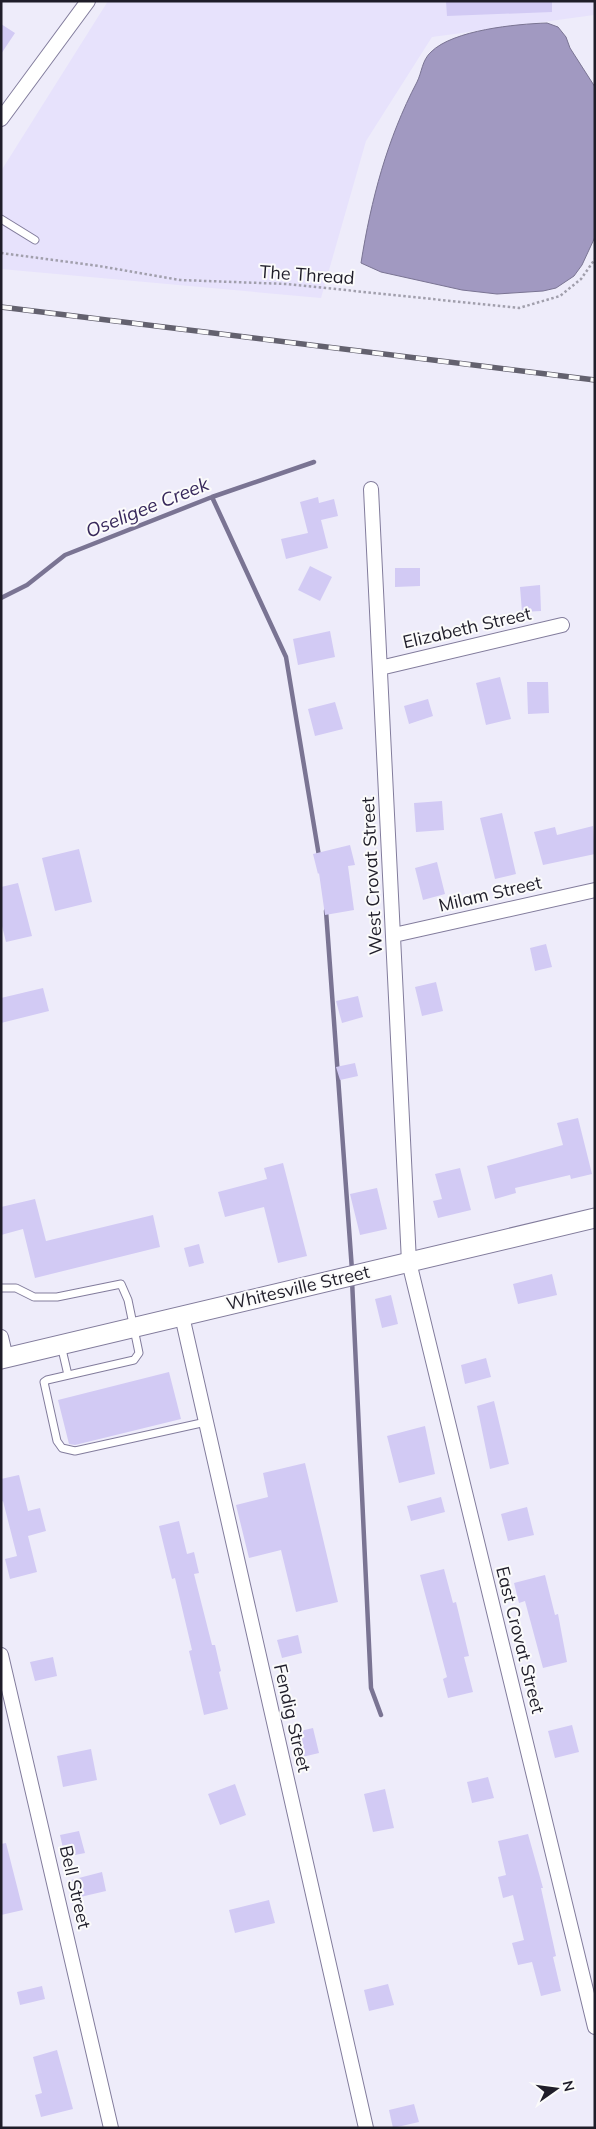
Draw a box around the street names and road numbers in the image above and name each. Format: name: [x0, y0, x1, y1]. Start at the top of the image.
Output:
street label: The Thread: [259, 260, 355, 289]
street label: Elizabeth Street: [400, 602, 533, 653]
street label: West Crovat Street: [356, 796, 387, 956]
street label: Milam Street: [436, 870, 544, 917]
street label: Whitesville Street: [224, 1260, 372, 1315]
street label: East Crovat Street: [491, 1564, 550, 1716]
street label: Fendig Street: [269, 1661, 316, 1774]
street label: Bell Street: [55, 1843, 96, 1931]

